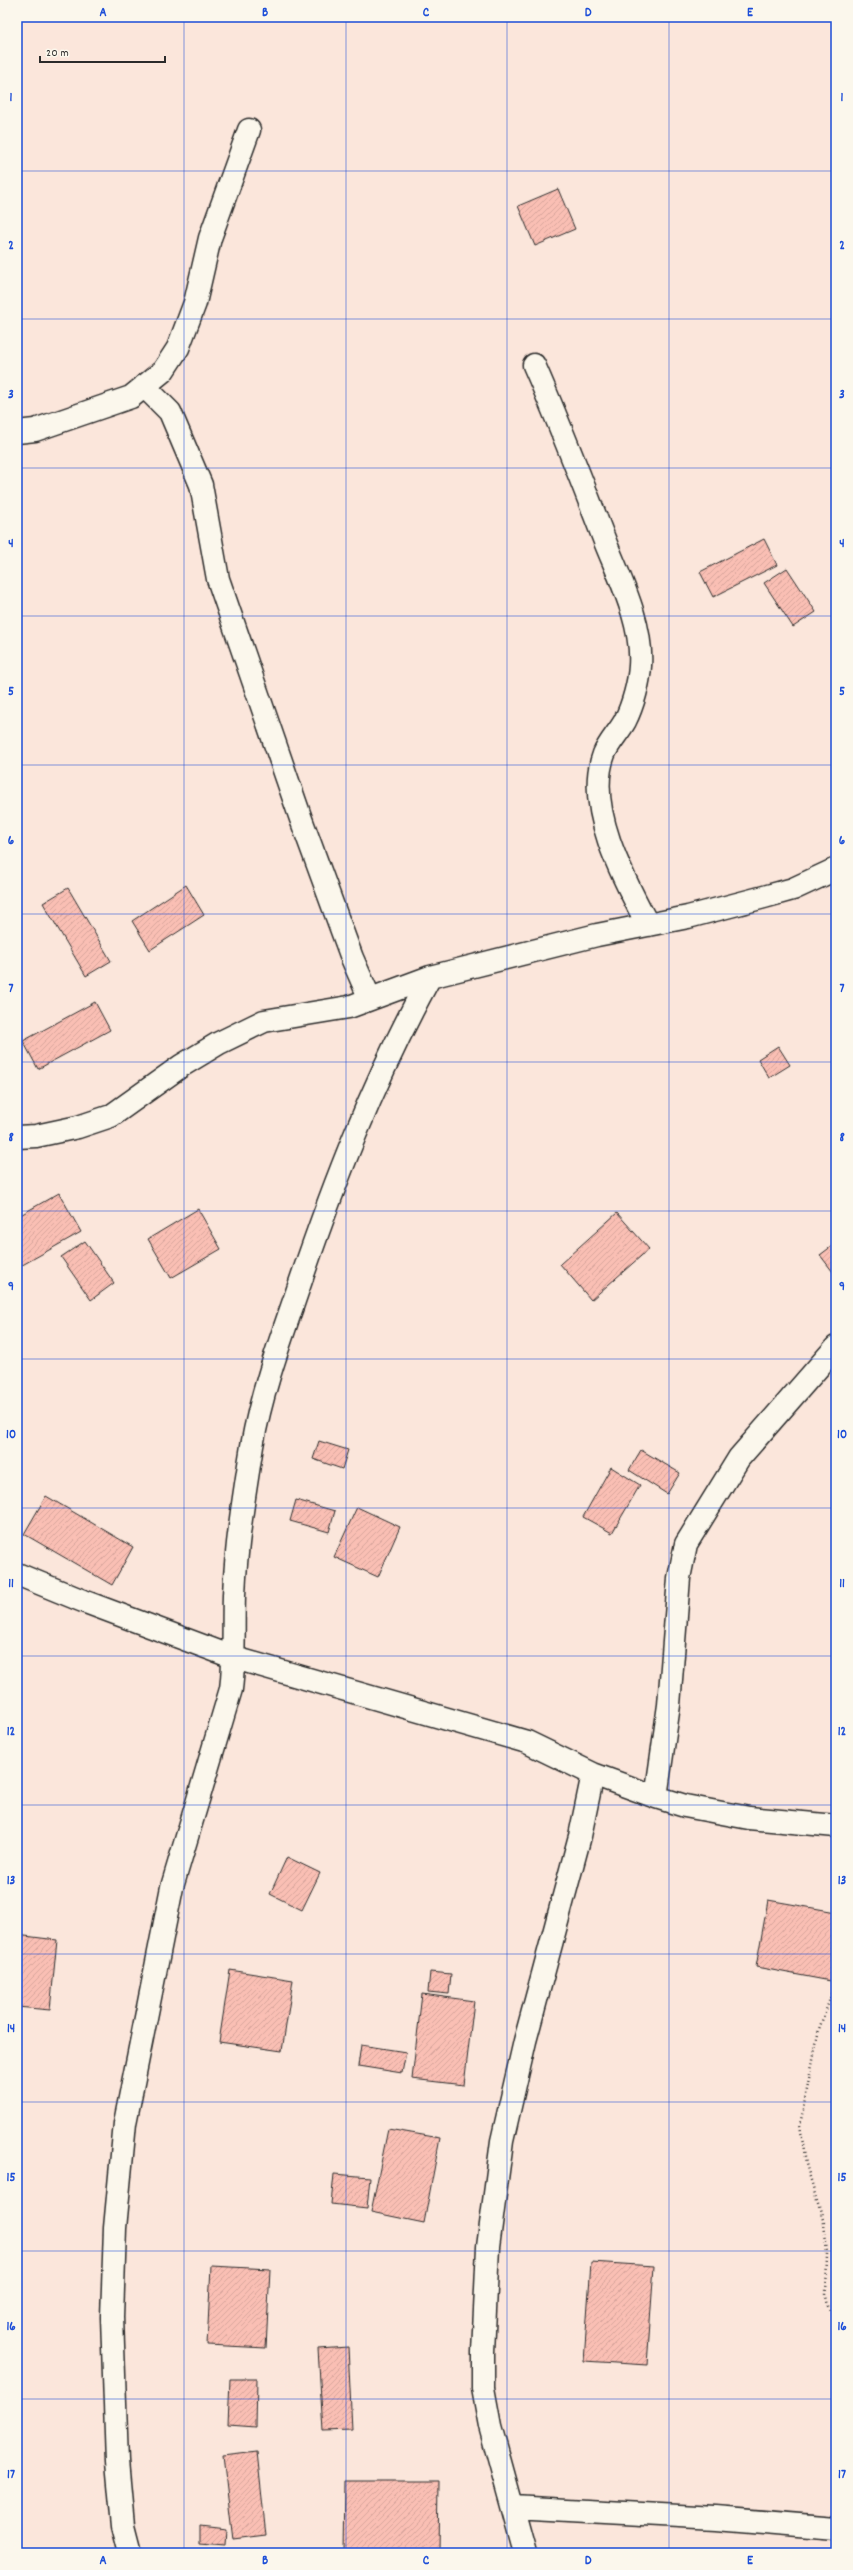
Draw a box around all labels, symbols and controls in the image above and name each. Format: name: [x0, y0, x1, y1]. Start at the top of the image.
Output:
text: A: [99, 4, 107, 23]
text: B: [262, 4, 268, 23]
text: C: [423, 4, 430, 23]
text: D: [585, 4, 592, 23]
text: E: [747, 4, 754, 23]
scale bar: [40, 38, 165, 64]
text: 20 m: [46, 45, 69, 62]
text: 1: [10, 89, 13, 108]
text: 1: [841, 89, 844, 108]
text: 2: [8, 237, 14, 256]
text: 2: [839, 237, 845, 256]
text: 3: [8, 386, 14, 405]
text: 3: [839, 386, 845, 405]
text: 4: [8, 535, 14, 554]
text: 4: [839, 535, 845, 554]
text: 5: [8, 683, 14, 702]
text: 5: [839, 683, 845, 702]
text: 6: [8, 832, 15, 851]
text: 6: [839, 832, 846, 851]
text: 7: [9, 980, 14, 999]
text: 7: [840, 980, 845, 999]
text: 8: [8, 1129, 14, 1148]
text: 8: [839, 1129, 845, 1148]
text: 9: [8, 1278, 14, 1297]
text: 9: [839, 1278, 845, 1297]
text: 10: [6, 1426, 16, 1445]
text: 10: [837, 1426, 847, 1445]
text: 11: [8, 1575, 14, 1594]
text: 11: [839, 1575, 845, 1594]
text: 12: [7, 1723, 16, 1742]
text: 12: [838, 1723, 847, 1742]
text: 13: [7, 1872, 16, 1891]
text: 13: [838, 1872, 847, 1891]
text: 14: [7, 2020, 15, 2039]
text: 14: [838, 2020, 846, 2039]
text: 15: [7, 2169, 15, 2188]
text: 15: [838, 2169, 846, 2188]
text: 16: [6, 2318, 16, 2337]
text: 16: [837, 2318, 847, 2337]
text: 17: [7, 2466, 15, 2485]
text: 17: [838, 2466, 846, 2485]
text: A: [99, 2552, 107, 2570]
text: B: [262, 2552, 268, 2570]
text: C: [423, 2552, 430, 2570]
text: D: [585, 2552, 592, 2570]
text: E: [747, 2552, 754, 2570]

